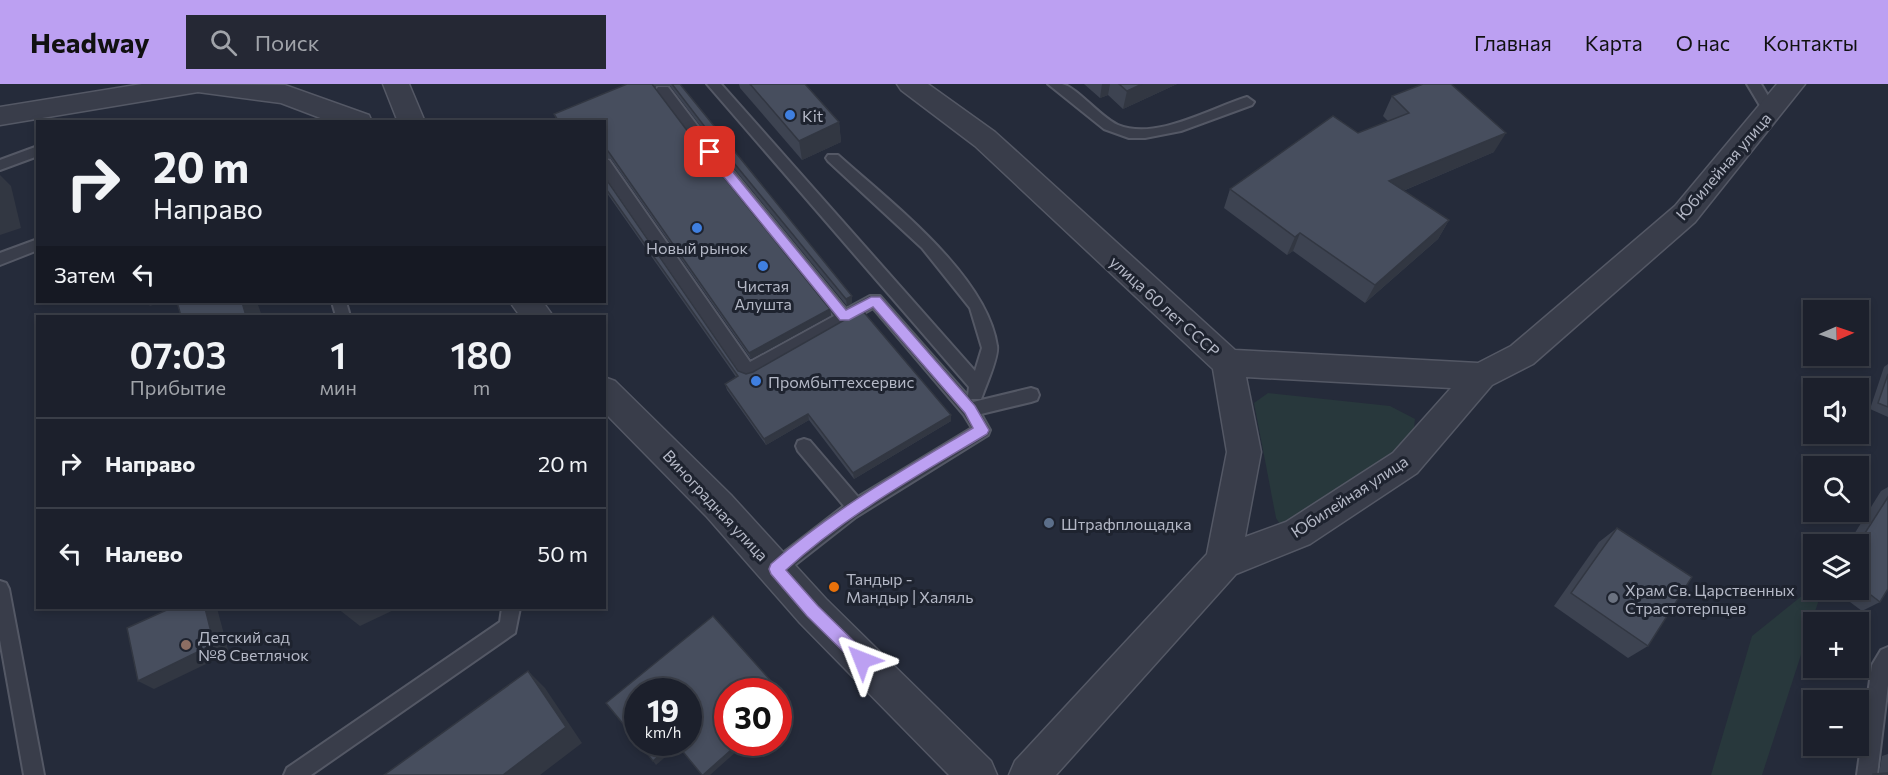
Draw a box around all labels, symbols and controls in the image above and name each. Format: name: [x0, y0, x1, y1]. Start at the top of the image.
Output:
search box: [186, 15, 606, 69]
text: Headway: [30, 25, 150, 59]
icon: search: [207, 26, 240, 59]
text: Поиск: [255, 29, 319, 56]
text: Главная: [1474, 30, 1552, 55]
text: Карта: [1585, 30, 1643, 55]
text: О нас: [1676, 30, 1730, 55]
text: Контакты: [1763, 30, 1858, 55]
place label: Kit: [802, 106, 824, 125]
marker: Kit: [783, 108, 797, 122]
street label: Юбилейная улица: [1671, 109, 1775, 223]
pin: [684, 126, 735, 177]
icon: arrive: [693, 135, 726, 168]
text: 20 m: [153, 140, 249, 192]
icon: right: [54, 144, 132, 222]
text: Направо: [153, 192, 263, 225]
marker: Новый рынок: [690, 221, 704, 235]
place label: Новый рынок: [646, 238, 748, 257]
street label: улица 60 лет СССР: [1106, 252, 1224, 360]
icon: left: [127, 258, 160, 291]
marker: Чистая Алушта: [756, 259, 770, 273]
text: Затем: [54, 261, 115, 288]
place label: Чистая Алушта: [734, 276, 792, 313]
north arrow: [1803, 300, 1869, 366]
map controls: [1803, 300, 1869, 756]
text: 07:03: [130, 332, 226, 376]
text: 1: [330, 332, 346, 376]
text: 180: [450, 332, 512, 376]
place label: Промбыттехсервис: [768, 372, 914, 391]
marker: Промбыттехсервис: [749, 374, 763, 388]
text: Прибытие: [130, 375, 226, 399]
text: мин: [320, 375, 357, 399]
text: m: [473, 375, 490, 399]
button: sound: [1803, 378, 1869, 444]
street label: Виноградная улица: [660, 446, 772, 564]
icon: right: [54, 447, 87, 480]
text: Направо: [105, 450, 195, 477]
text: 20 m: [538, 450, 588, 477]
street label: Юбилейная улица: [1287, 451, 1411, 541]
button: search: [1803, 456, 1869, 522]
place label: Штрафплощадка: [1061, 514, 1192, 533]
marker: Штрафплощадка: [1042, 516, 1056, 530]
button: layers: [1803, 534, 1869, 600]
icon: left: [54, 537, 87, 570]
text: Налево: [105, 540, 183, 567]
text: 50 m: [538, 540, 588, 567]
place label: Тандыр - Мандыр | Халяль: [846, 569, 974, 606]
marker: Тандыр - Мандыр | Халяль: [827, 580, 841, 594]
place label: Храм Св. Царственных Страстотерпцев: [1625, 580, 1795, 617]
marker: Храм Св. Царственных Страстотерпцев: [1606, 591, 1620, 605]
button: +: [1803, 612, 1869, 678]
place label: Детский сад №8 Светлячок: [198, 627, 309, 664]
position arrow: [830, 628, 894, 692]
marker: Детский сад №8 Светлячок: [179, 638, 193, 652]
speed limit sign: 30: [714, 678, 792, 756]
button: −: [1803, 690, 1869, 756]
text: 19: [647, 691, 679, 728]
text: km/h: [645, 723, 681, 741]

